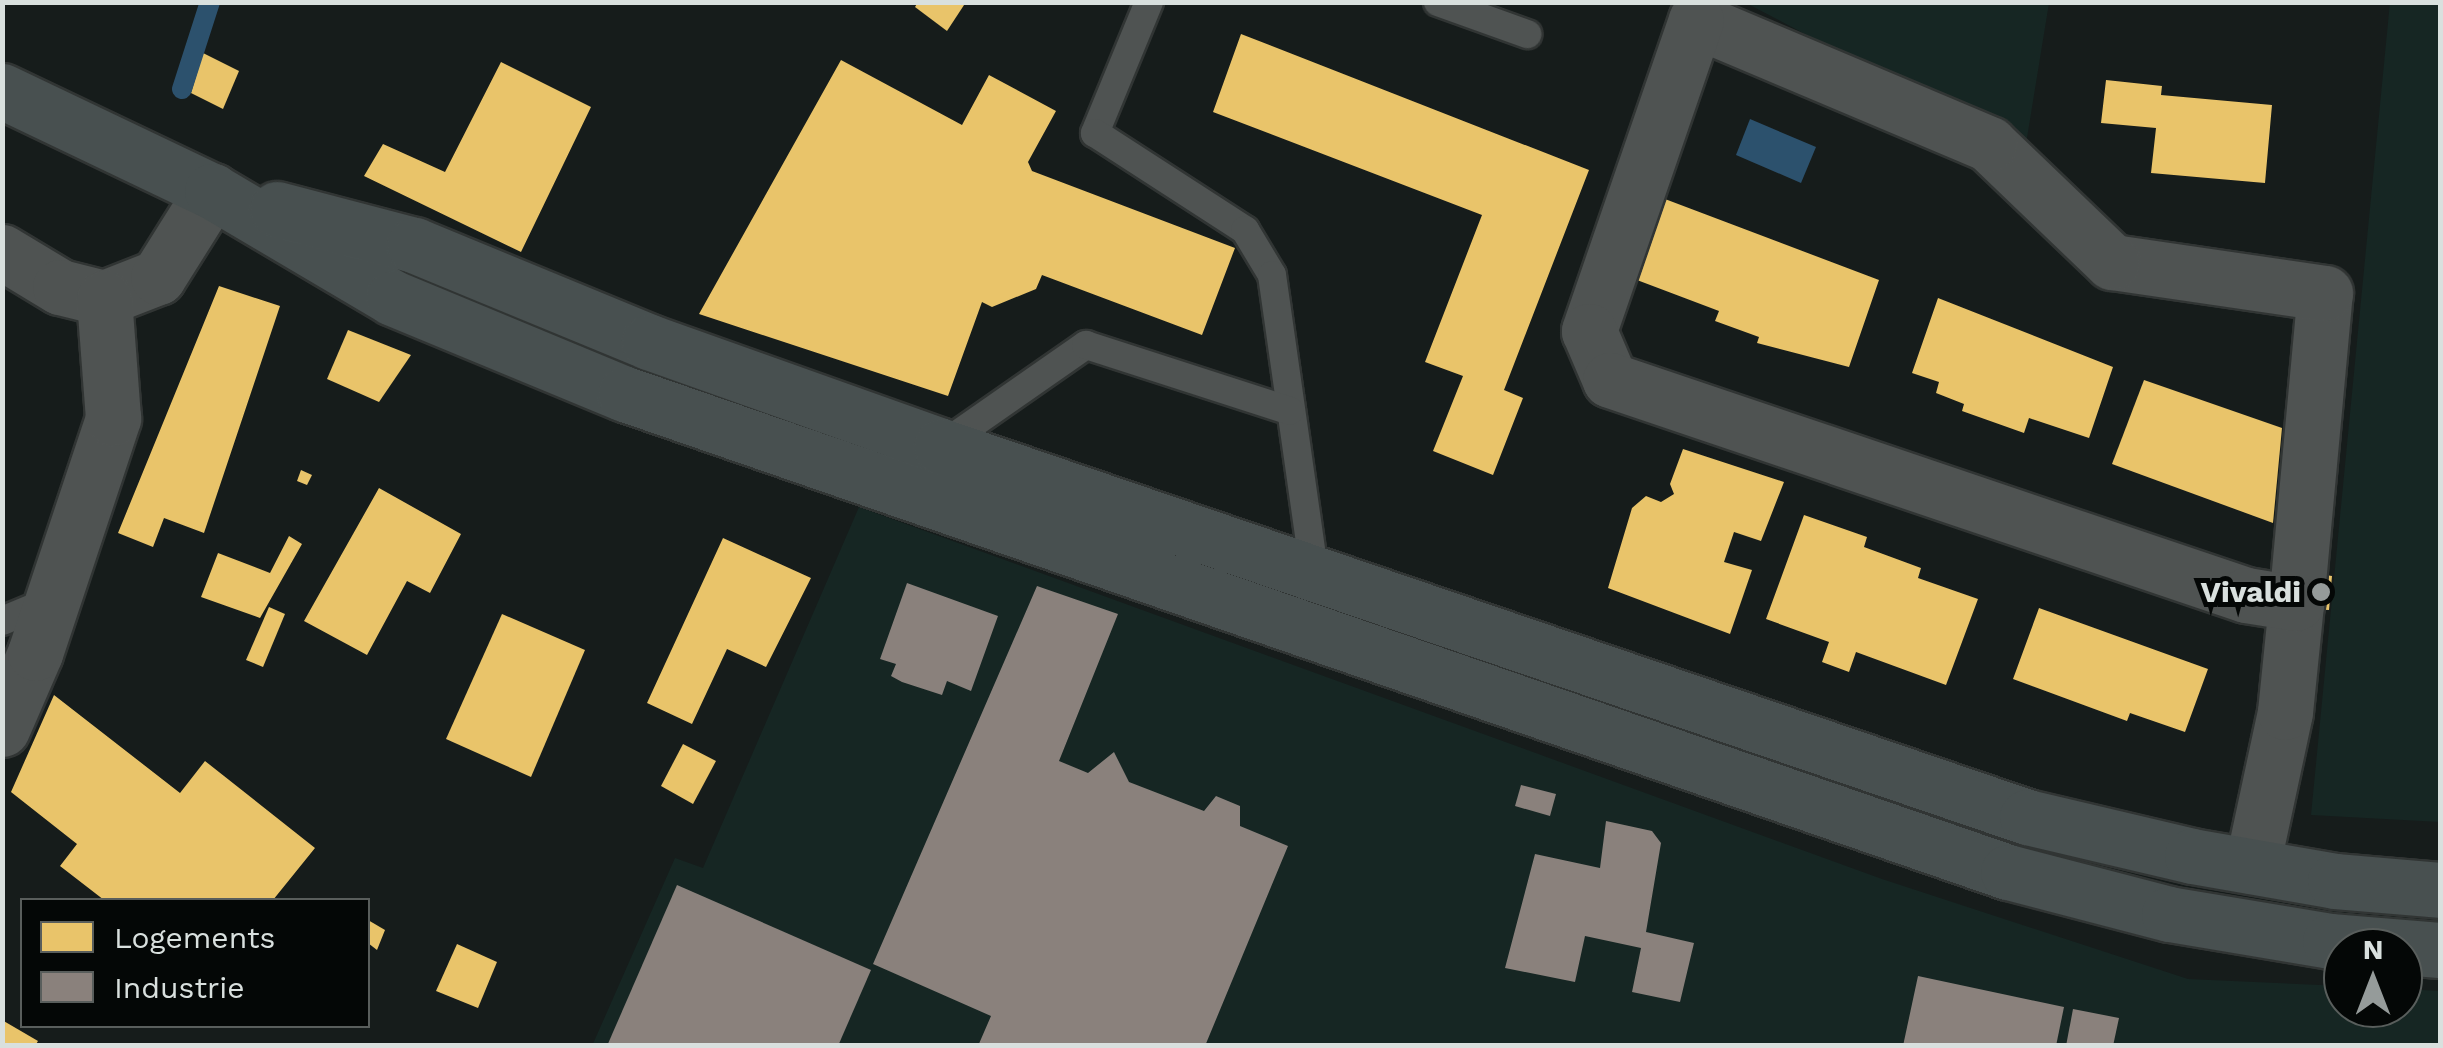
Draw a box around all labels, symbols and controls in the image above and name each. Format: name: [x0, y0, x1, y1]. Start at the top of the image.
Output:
place label: Vivaldi: [2201, 574, 2301, 610]
marker: Vivaldi: [2310, 581, 2332, 603]
legend: [20, 898, 370, 1028]
text: Logements: [114, 920, 275, 955]
north arrow: [2323, 928, 2423, 1028]
text: N: [2363, 933, 2383, 966]
text: Industrie: [114, 970, 245, 1005]

